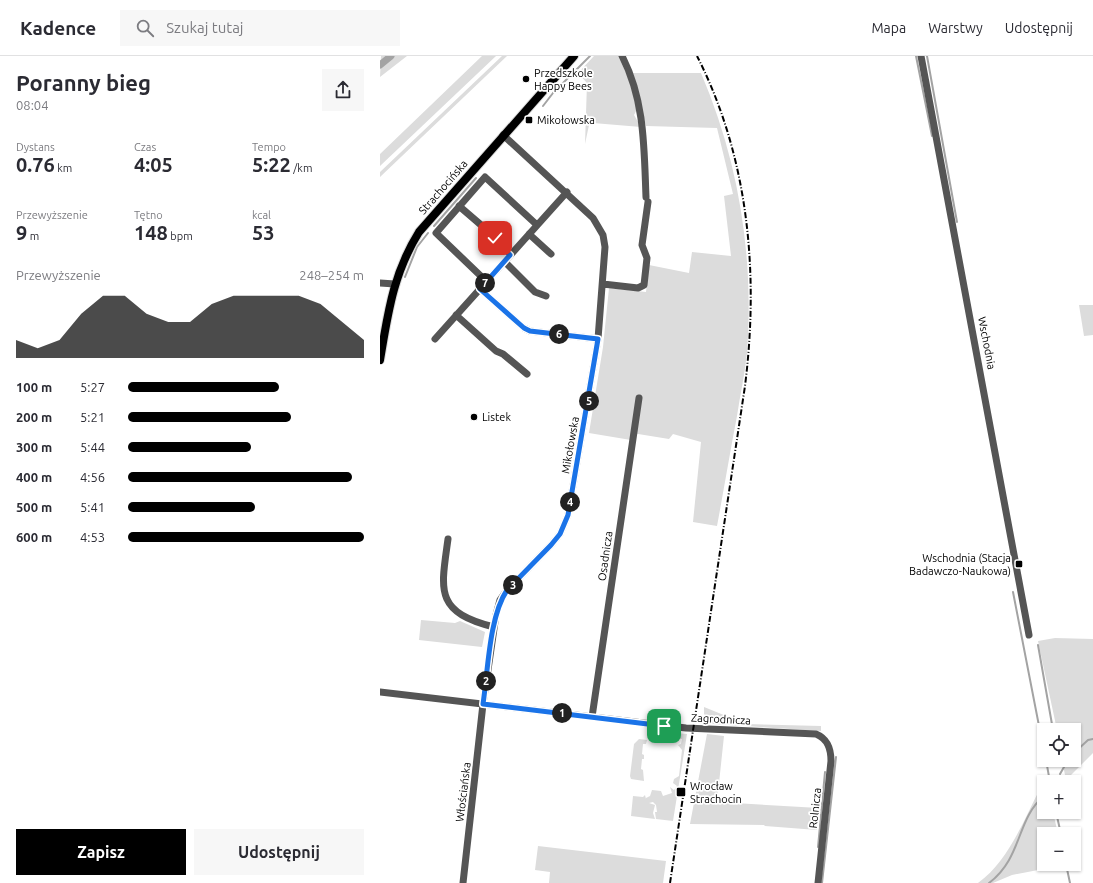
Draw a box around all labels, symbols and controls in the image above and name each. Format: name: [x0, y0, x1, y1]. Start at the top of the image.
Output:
search box: [120, 10, 400, 46]
text: Kadence: [20, 17, 96, 39]
icon: search: [134, 17, 156, 39]
text: Szukaj tutaj: [166, 19, 244, 36]
text: Mapa: [871, 20, 906, 36]
text: Warstwy: [928, 20, 983, 36]
text: Udostępnij: [1005, 20, 1073, 36]
place label: Przedszkole Happy Bees: [534, 67, 593, 92]
button: share: [322, 69, 364, 111]
text: Poranny bieg: [16, 70, 151, 95]
marker: Przedszkole Happy Bees: [521, 74, 531, 84]
text: 08:04: [16, 98, 49, 112]
place label: Mikołowska: [537, 114, 595, 126]
marker: Mikołowska: [524, 115, 534, 125]
text: Dystans: [16, 141, 55, 153]
text: Czas: [134, 141, 156, 153]
text: Tempo: [252, 141, 286, 153]
text: 0.76: [16, 153, 55, 176]
text: 4:05: [134, 153, 173, 176]
text: 5:22: [252, 153, 291, 176]
street label: Strachocińska: [416, 157, 470, 217]
text: km: [55, 162, 72, 174]
text: /km: [291, 162, 312, 174]
text: Przewyższenie: [16, 209, 88, 221]
text: Tętno: [134, 209, 163, 221]
text: kcal: [252, 209, 271, 221]
text: 9: [16, 221, 27, 244]
text: 148: [134, 221, 168, 244]
text: 53: [252, 221, 275, 244]
pin: [478, 221, 512, 255]
icon: check: [484, 227, 506, 249]
text: m: [27, 230, 39, 242]
text: bpm: [168, 230, 193, 242]
text: Przewyższenie: [16, 268, 101, 282]
text: 248–254 m: [299, 268, 364, 282]
pin: 7: [475, 273, 495, 293]
text: 7: [482, 277, 488, 289]
street label: Wschodnia: [976, 315, 998, 371]
pin: 6: [549, 324, 569, 344]
text: 6: [556, 328, 562, 340]
text: 100 m: [16, 380, 52, 394]
text: 5:27: [80, 380, 105, 394]
pin: 5: [579, 391, 599, 411]
text: 5: [586, 395, 592, 407]
text: 200 m: [16, 410, 52, 424]
text: 5:21: [80, 410, 105, 424]
place label: Listek: [482, 411, 511, 423]
marker: Listek: [469, 412, 479, 422]
street label: Mikołowska: [559, 415, 581, 475]
text: 300 m: [16, 440, 52, 454]
text: 5:44: [80, 440, 105, 454]
text: 400 m: [16, 470, 52, 484]
text: 4:56: [80, 470, 105, 484]
pin: 4: [560, 492, 580, 512]
text: 4: [567, 496, 573, 508]
text: 500 m: [16, 500, 52, 514]
text: 5:41: [80, 500, 105, 514]
text: 600 m: [16, 530, 52, 544]
text: 4:53: [80, 530, 105, 544]
street label: Osadnicza: [596, 530, 614, 582]
place label: Wschodnia (Stacja Badawczo-Naukowa): [909, 552, 1011, 578]
marker: Wschodnia (Stacja Badawczo-Naukowa): [1014, 559, 1024, 569]
pin: 3: [503, 575, 523, 595]
text: 3: [510, 579, 516, 591]
pin: 2: [476, 671, 496, 691]
text: 2: [483, 675, 489, 687]
pin: 1: [552, 703, 572, 723]
text: 1: [559, 707, 565, 719]
pin: [647, 709, 681, 743]
street label: Zagrodnicza: [691, 711, 751, 727]
icon: arrive: [653, 715, 675, 737]
map controls: [1037, 723, 1081, 871]
button: locate: [1037, 723, 1081, 767]
street label: Włościańska: [453, 761, 473, 823]
button: +: [1037, 775, 1081, 819]
place label: Wrocław Strachocin: [690, 780, 742, 805]
marker: Wrocław Strachocin: [675, 786, 687, 798]
street label: Rolnicza: [807, 787, 823, 829]
button: −: [1037, 827, 1081, 871]
button: Zapisz: [16, 829, 186, 875]
button: Udostępnij: [194, 829, 364, 875]

